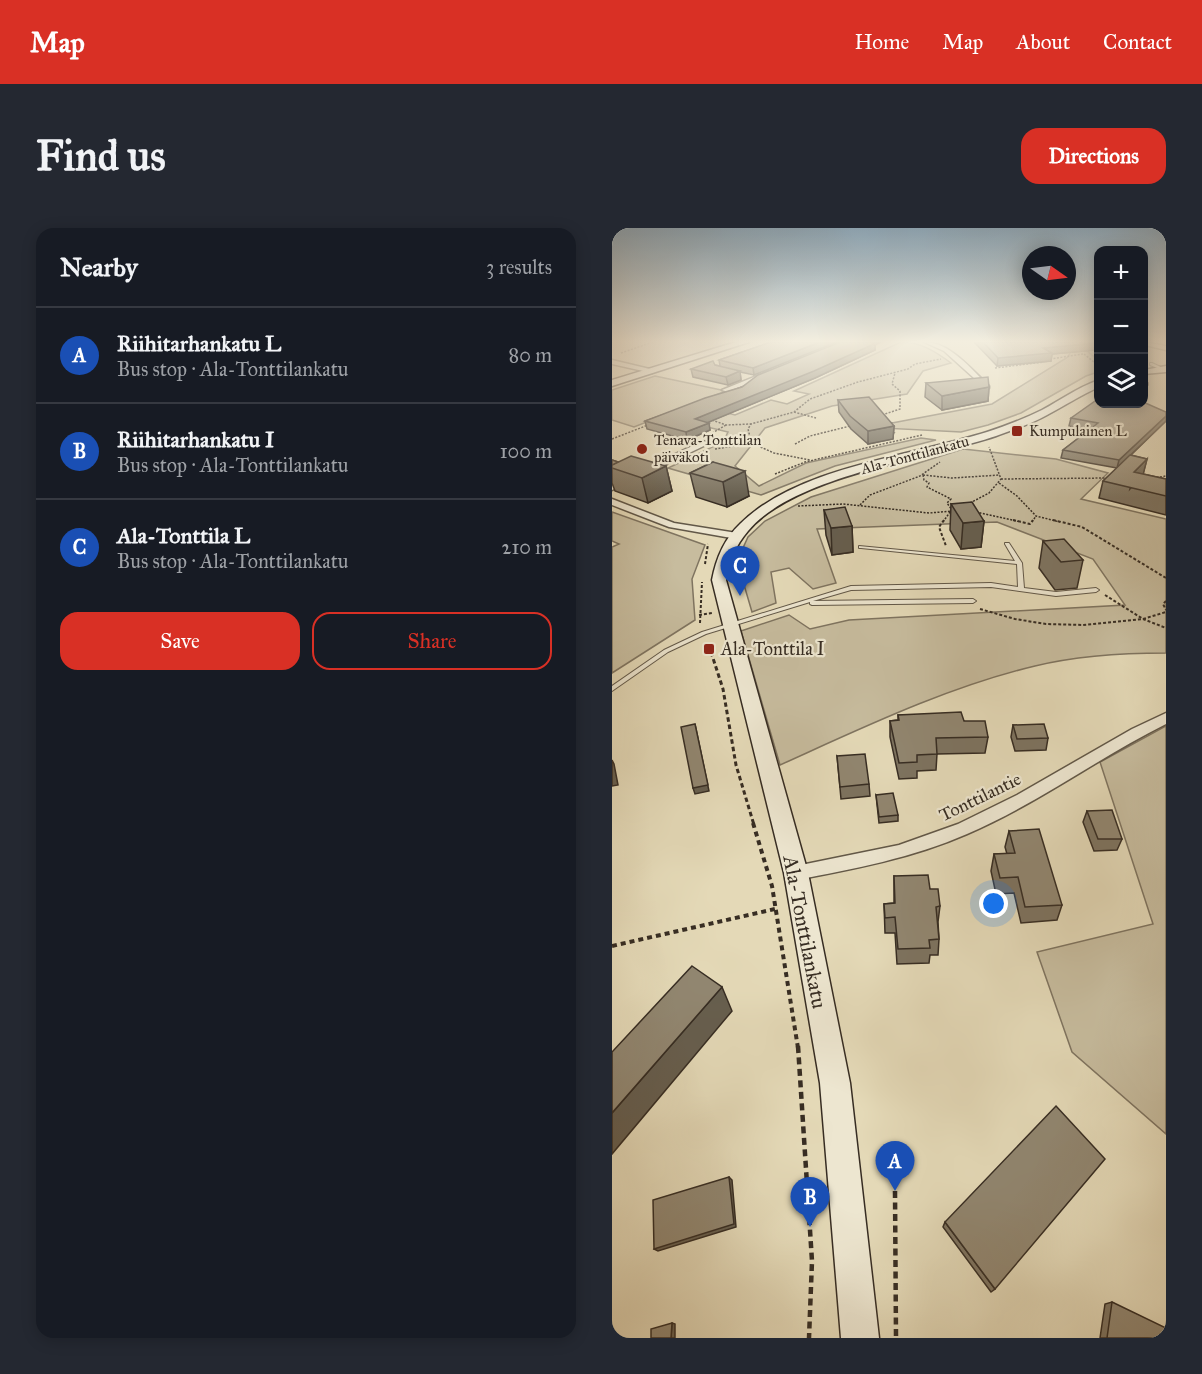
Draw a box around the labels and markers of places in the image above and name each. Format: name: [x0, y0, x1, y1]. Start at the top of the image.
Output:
place label: Kumpulainen L: [1029, 422, 1127, 440]
marker: Kumpulainen L: [1010, 424, 1024, 438]
place label: Tenava-Tonttilan päiväkoti: [653, 431, 761, 466]
marker: Tenava-Tonttilan päiväkoti: [635, 442, 649, 456]
pin: C: [720, 546, 760, 596]
place label: Ala-Tonttila I: [720, 638, 825, 660]
marker: Ala-Tonttila I: [702, 642, 716, 656]
pin: A: [876, 1142, 914, 1191]
pin: B: [790, 1178, 830, 1227]

